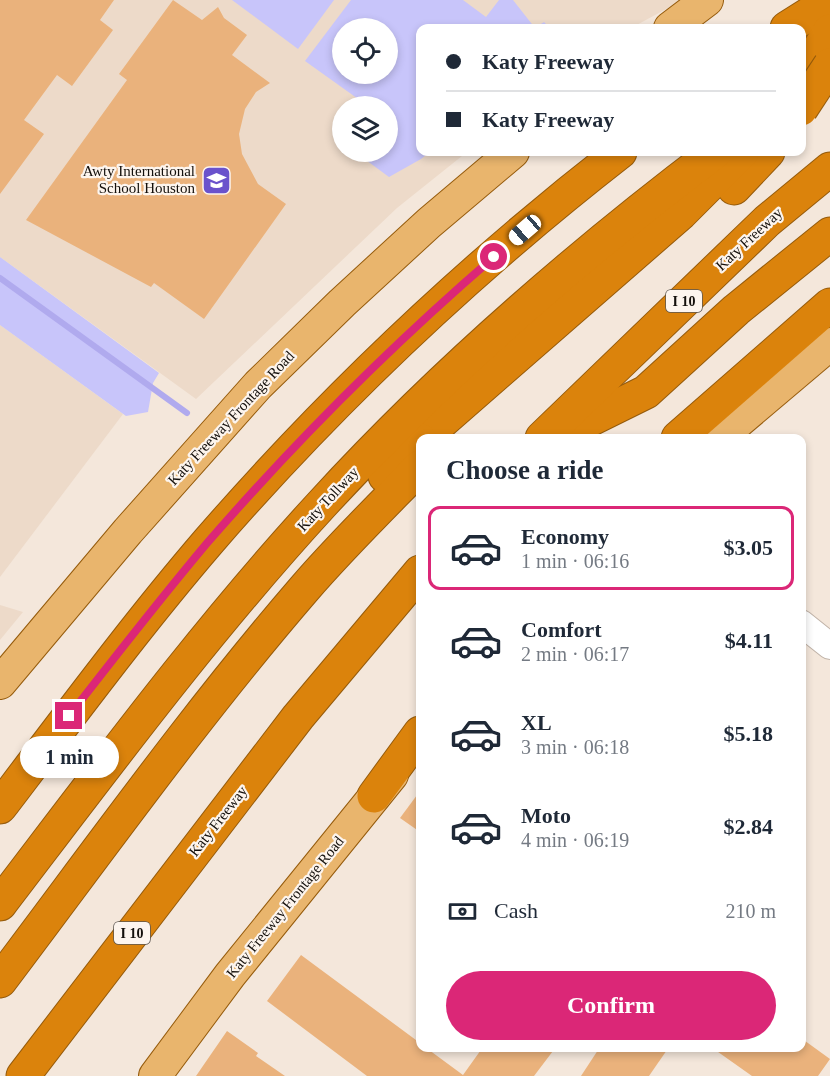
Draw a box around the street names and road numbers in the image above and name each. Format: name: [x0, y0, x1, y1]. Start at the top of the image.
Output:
street label: Katy Freeway: [713, 204, 786, 274]
road number: I 10: [666, 290, 702, 312]
street label: Katy Freeway Frontage Road: [165, 347, 298, 488]
street label: Katy Tollway: [294, 463, 362, 534]
street label: Katy Freeway: [186, 782, 251, 859]
street label: Katy Freeway Frontage Road: [223, 833, 347, 981]
road number: I 10: [114, 922, 150, 944]

